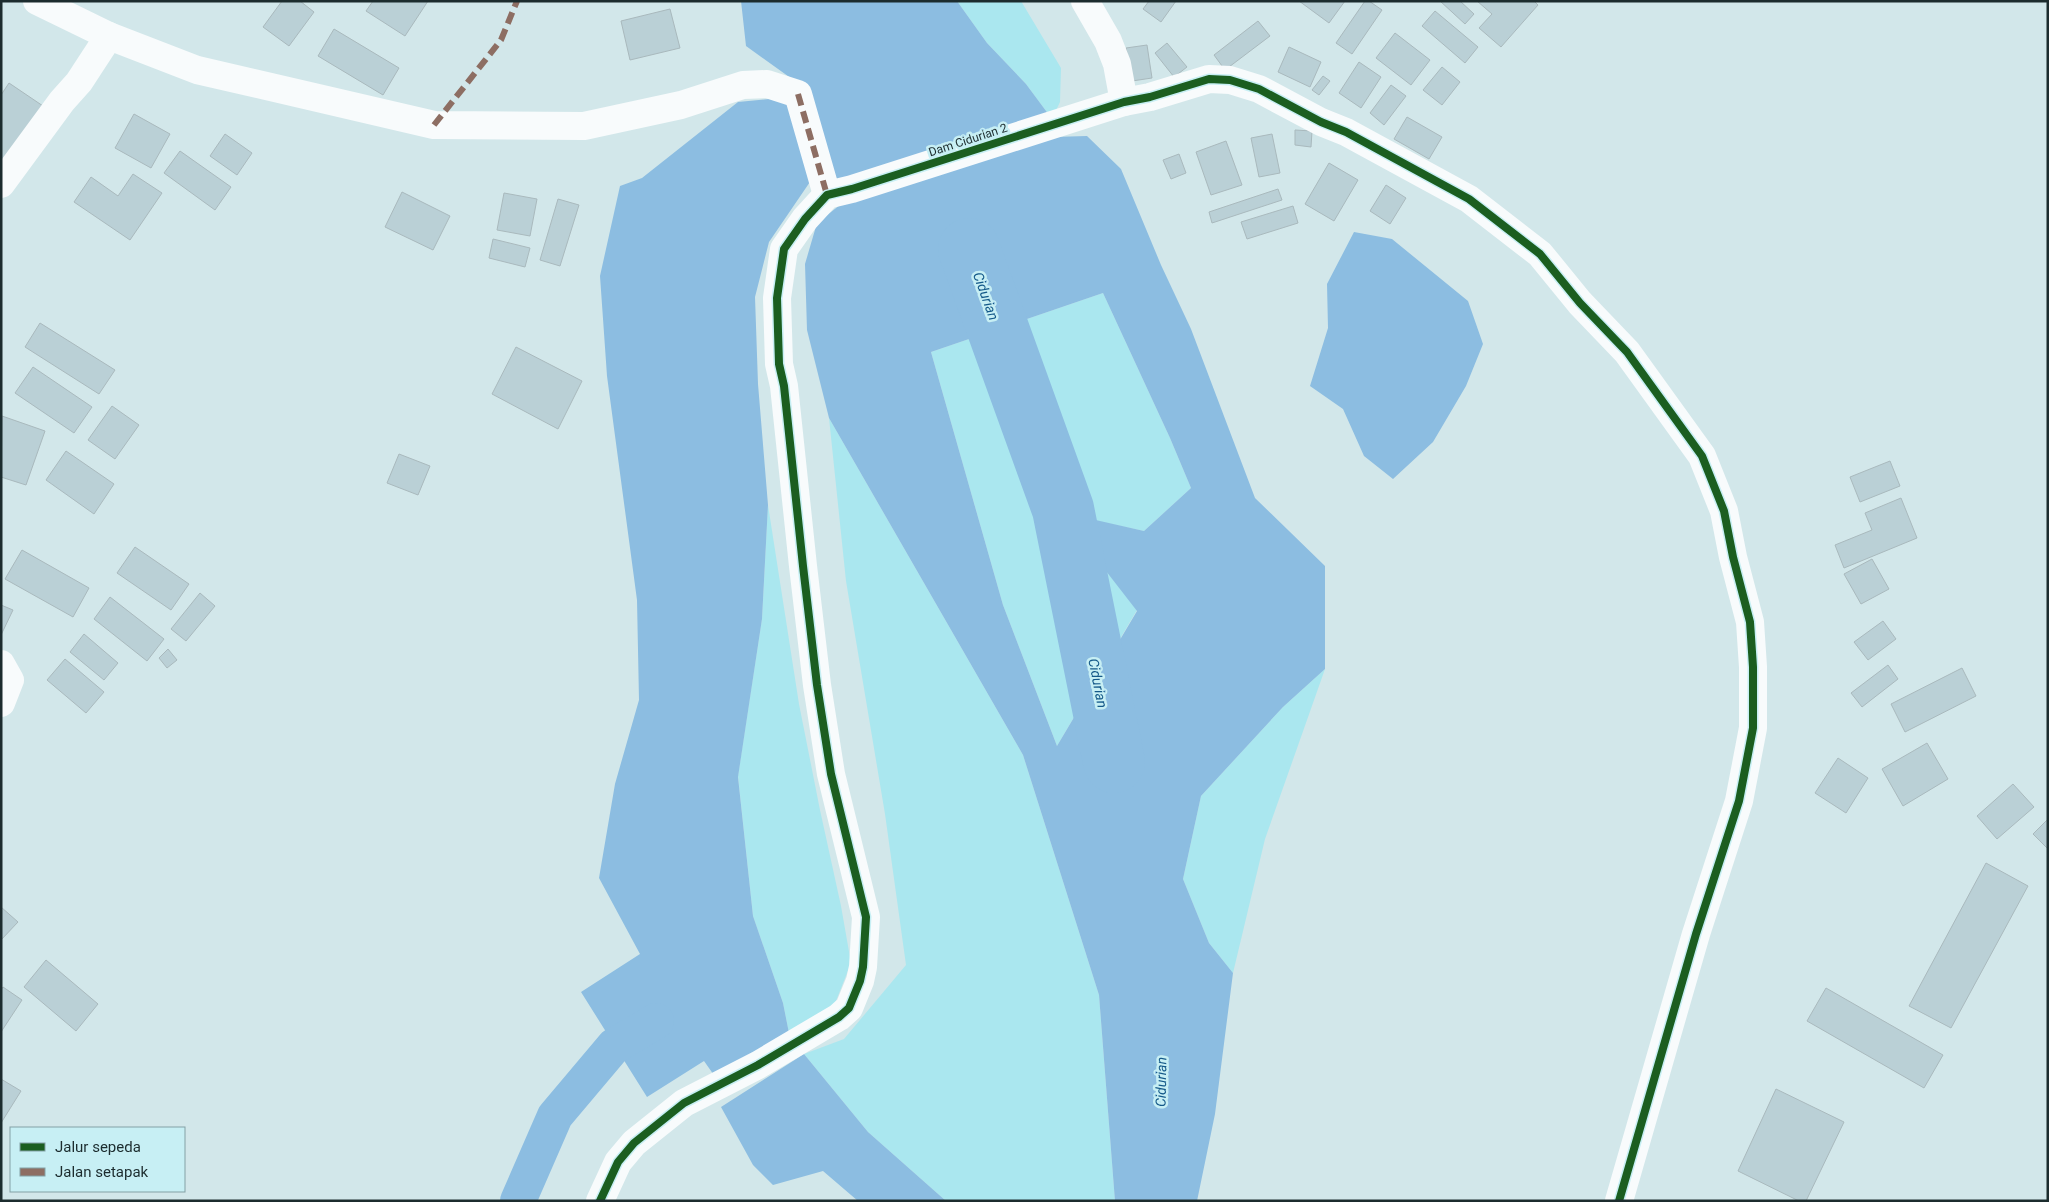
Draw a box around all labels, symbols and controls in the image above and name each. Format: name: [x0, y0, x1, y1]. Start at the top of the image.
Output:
street label: Dam Cidurian 2: [927, 121, 1009, 159]
water label: Cidurian: [970, 270, 1002, 322]
water label: Cidurian: [1085, 657, 1111, 709]
water label: Cidurian: [1153, 1057, 1169, 1107]
legend: [10, 1127, 185, 1192]
text: Jalur sepeda: [55, 1138, 141, 1156]
text: Jalan setapak: [55, 1163, 149, 1181]

